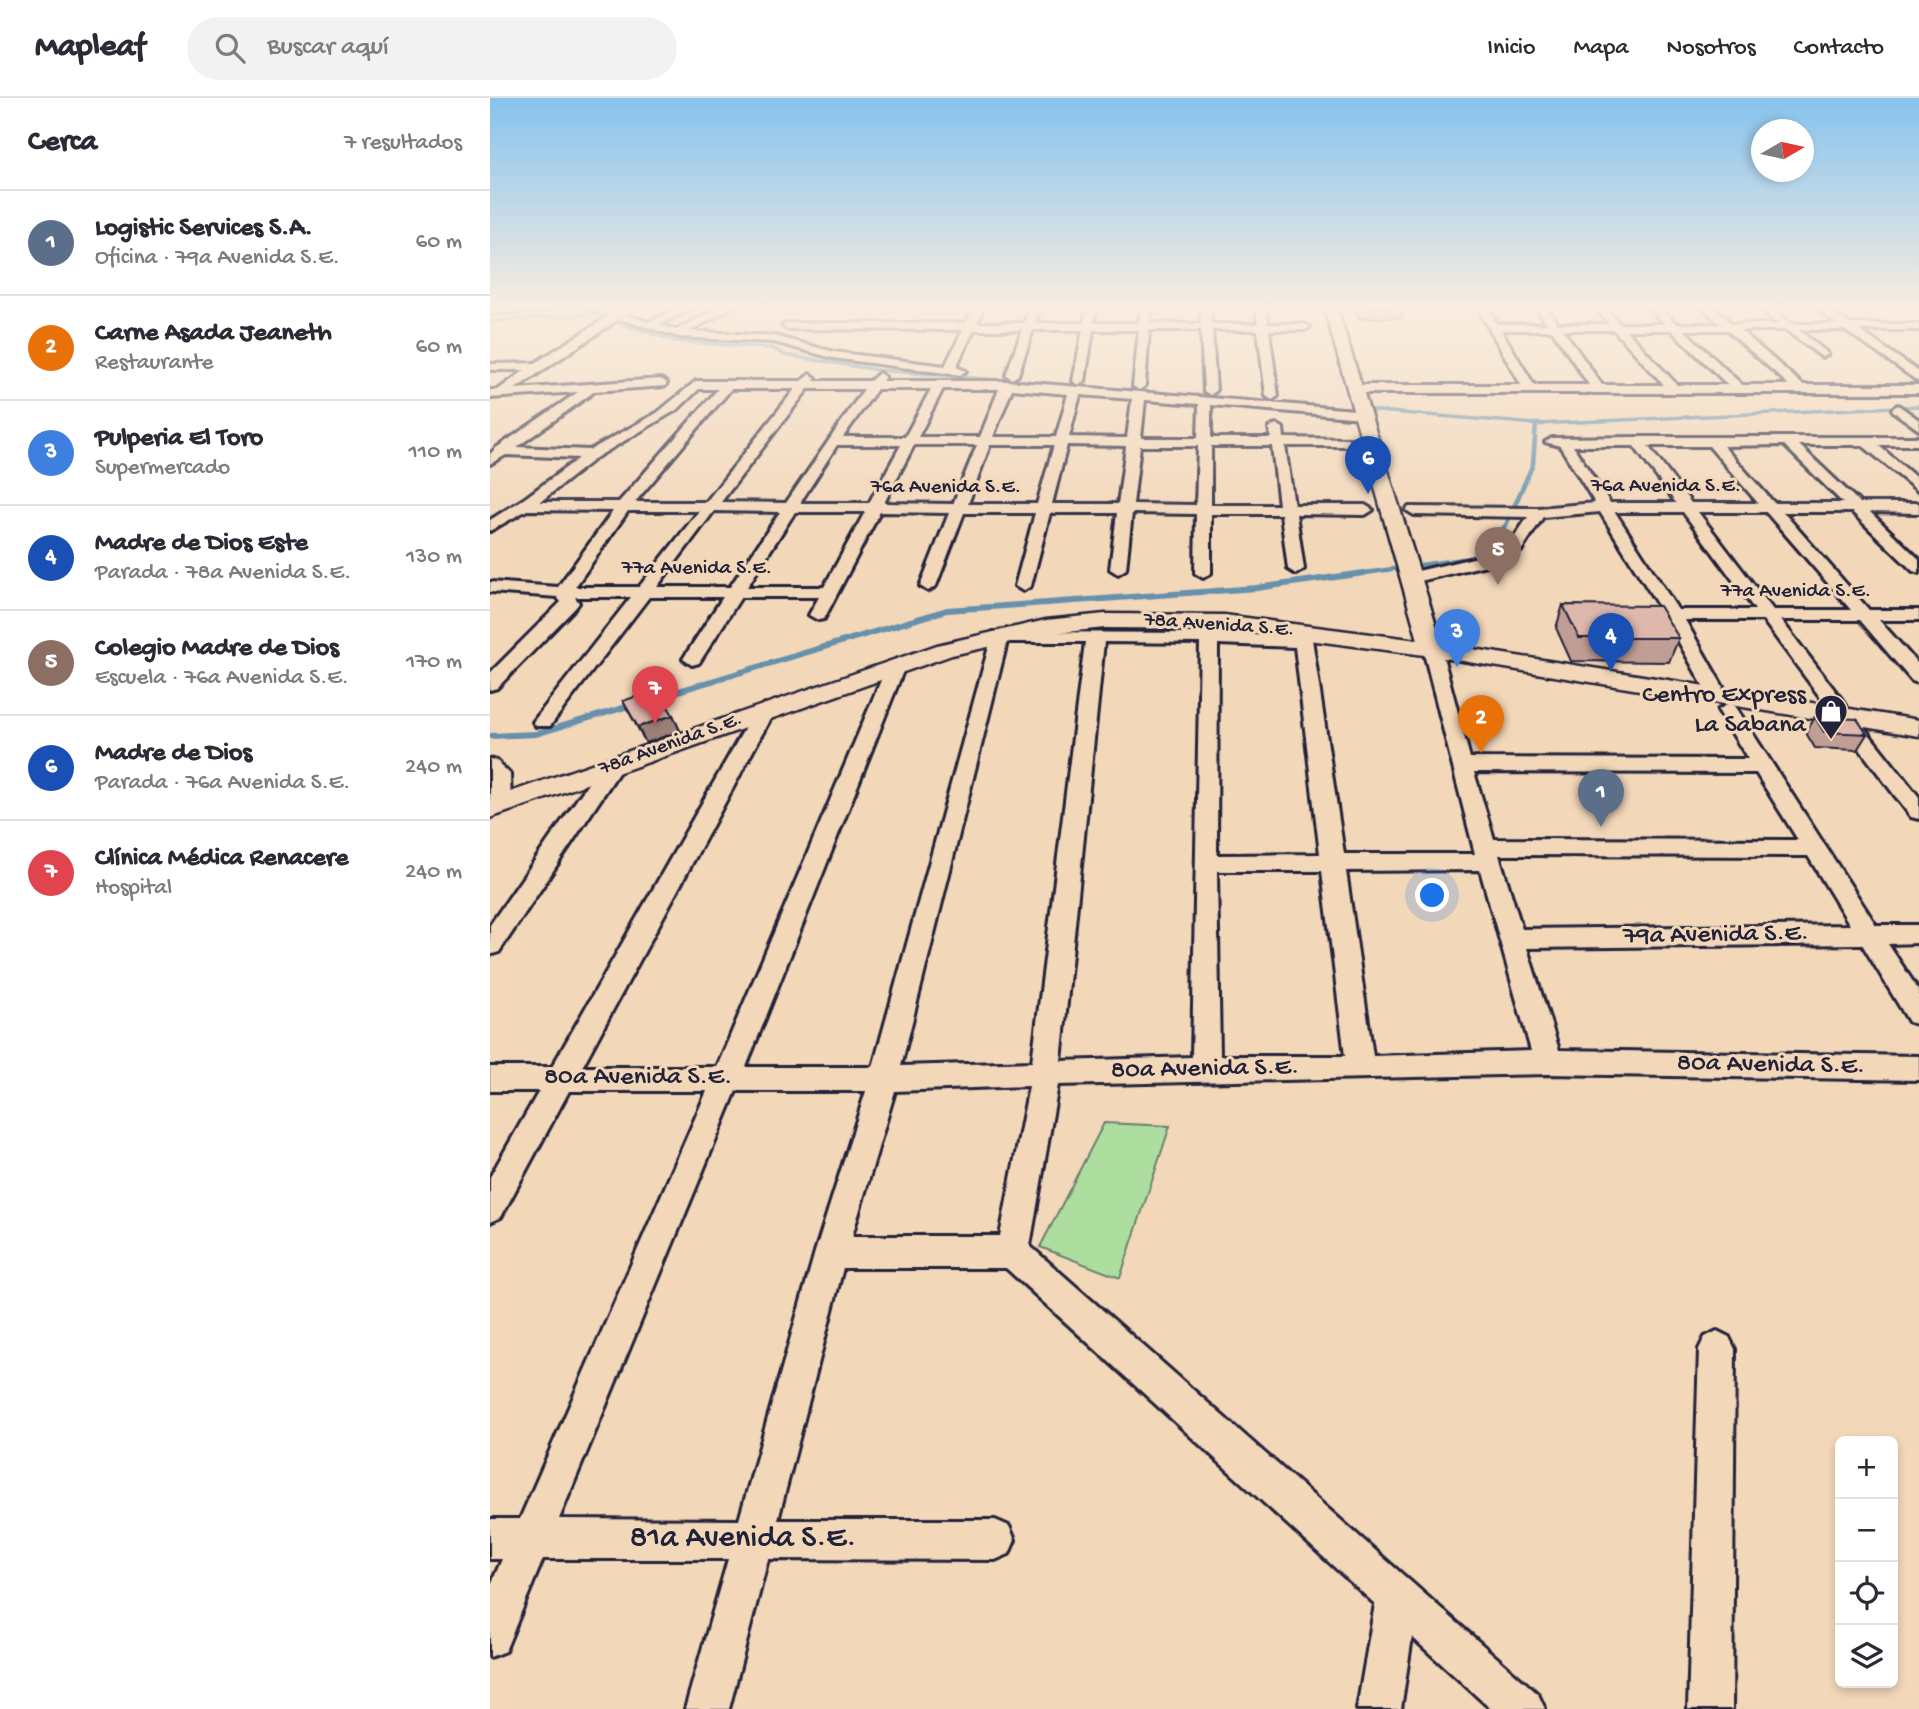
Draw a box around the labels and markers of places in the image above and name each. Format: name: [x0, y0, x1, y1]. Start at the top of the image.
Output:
pin: 6: [1345, 436, 1391, 494]
pin: 5: [1475, 527, 1521, 585]
pin: 3: [1434, 609, 1480, 667]
pin: 4: [1588, 613, 1634, 671]
pin: 7: [632, 666, 678, 724]
place label: Centro Express La Sabana: [1642, 681, 1808, 742]
shop icon: Centro Express La Sabana: [1812, 692, 1850, 741]
pin: 2: [1458, 695, 1504, 753]
pin: 1: [1578, 769, 1624, 827]

